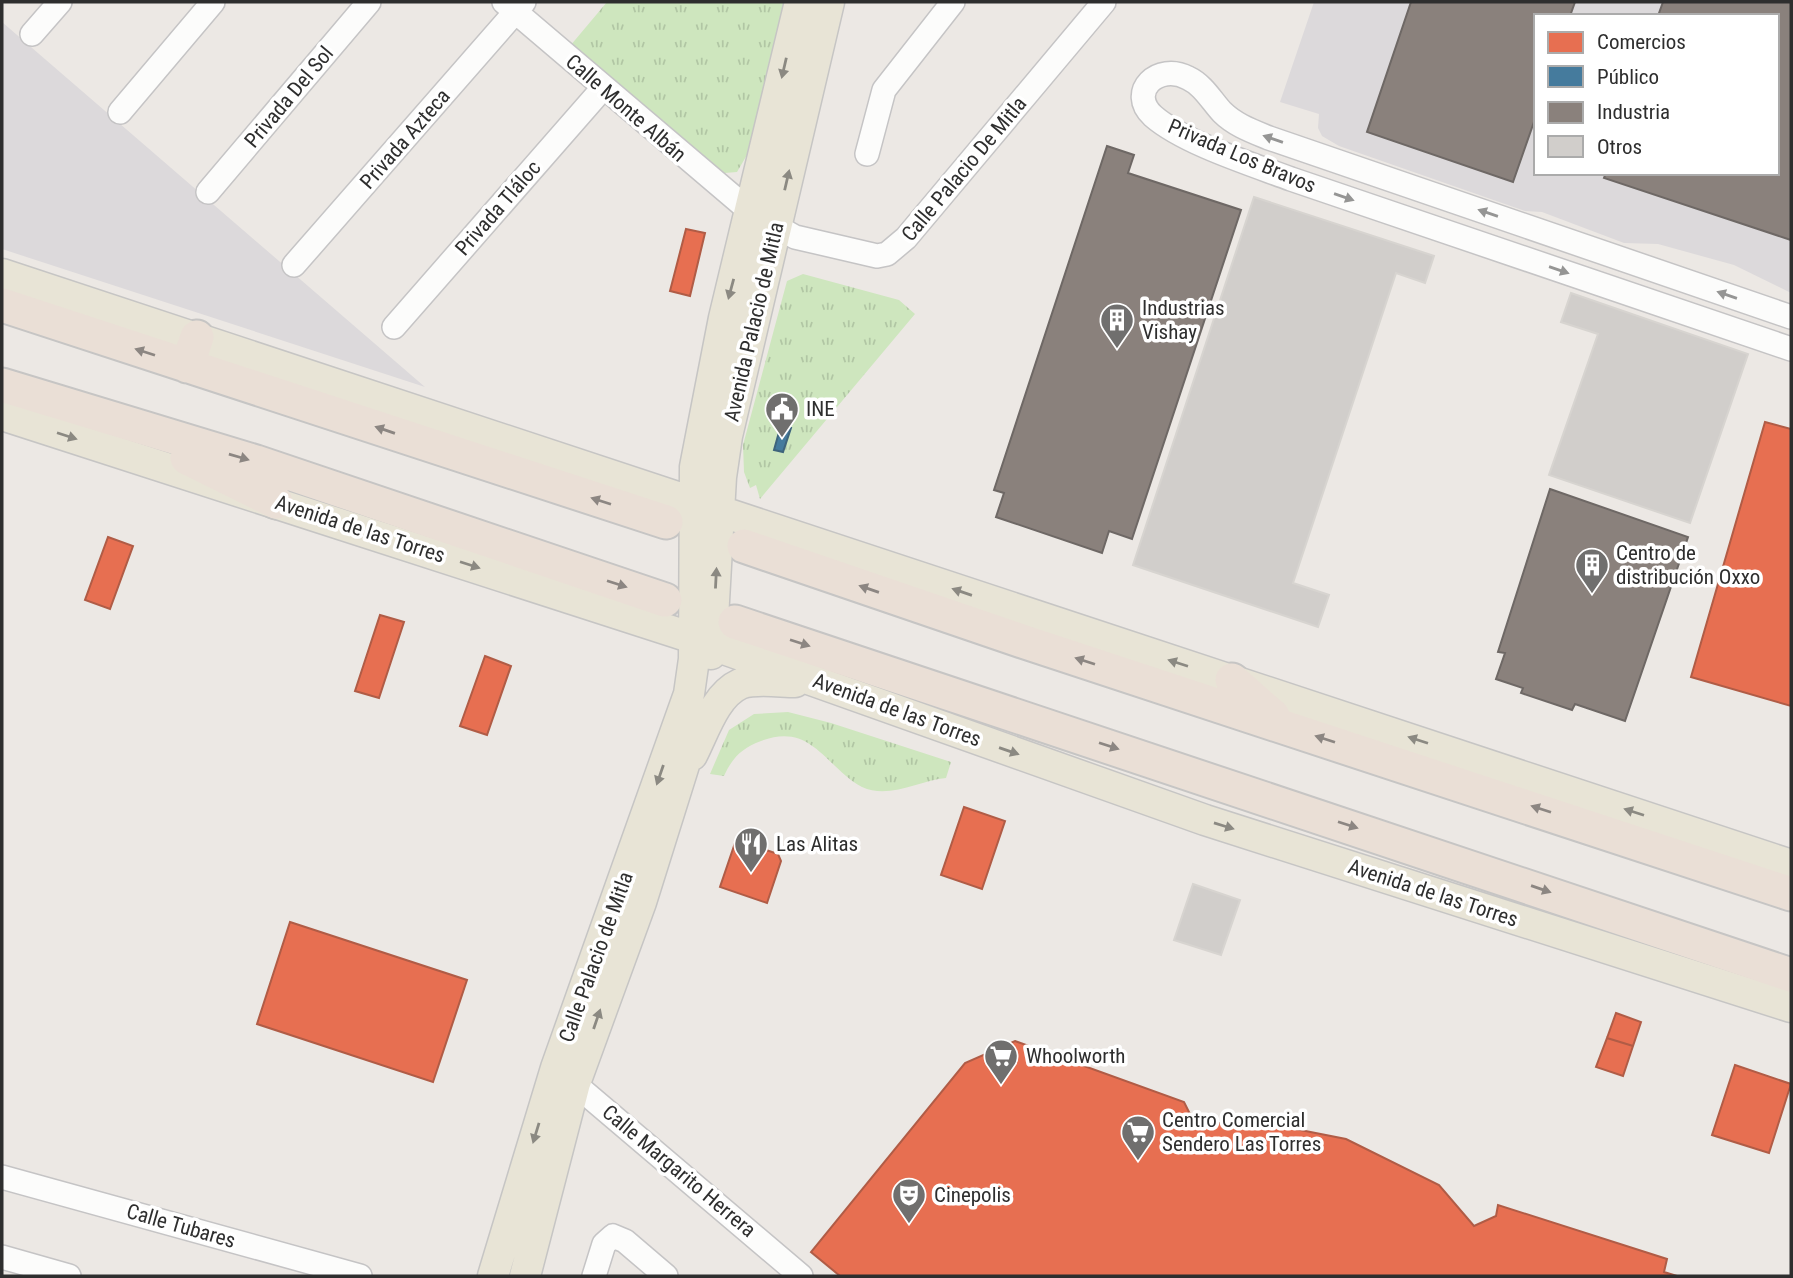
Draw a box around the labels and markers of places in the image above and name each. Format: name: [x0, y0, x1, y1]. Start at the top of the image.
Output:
place label: Industrias Vishay: [1142, 296, 1225, 344]
building icon: Industrias Vishay: [1098, 301, 1136, 350]
public building icon: INE: [763, 390, 801, 439]
place label: INE: [806, 397, 835, 421]
place label: Centro de distribución Oxxo: [1616, 541, 1760, 589]
building icon: Centro de distribución Oxxo: [1573, 546, 1611, 595]
restaurant icon: Las Alitas: [732, 825, 770, 874]
place label: Las Alitas: [776, 832, 858, 856]
supermarket icon: Whoolworth: [982, 1037, 1020, 1086]
place label: Whoolworth: [1026, 1044, 1126, 1068]
place label: Centro Comercial Sendero Las Torres: [1162, 1108, 1321, 1156]
supermarket icon: Centro Comercial Sendero Las Torres: [1119, 1113, 1157, 1162]
theatre icon: Cinepolis: [890, 1176, 928, 1225]
place label: Cinepolis: [934, 1183, 1011, 1207]

